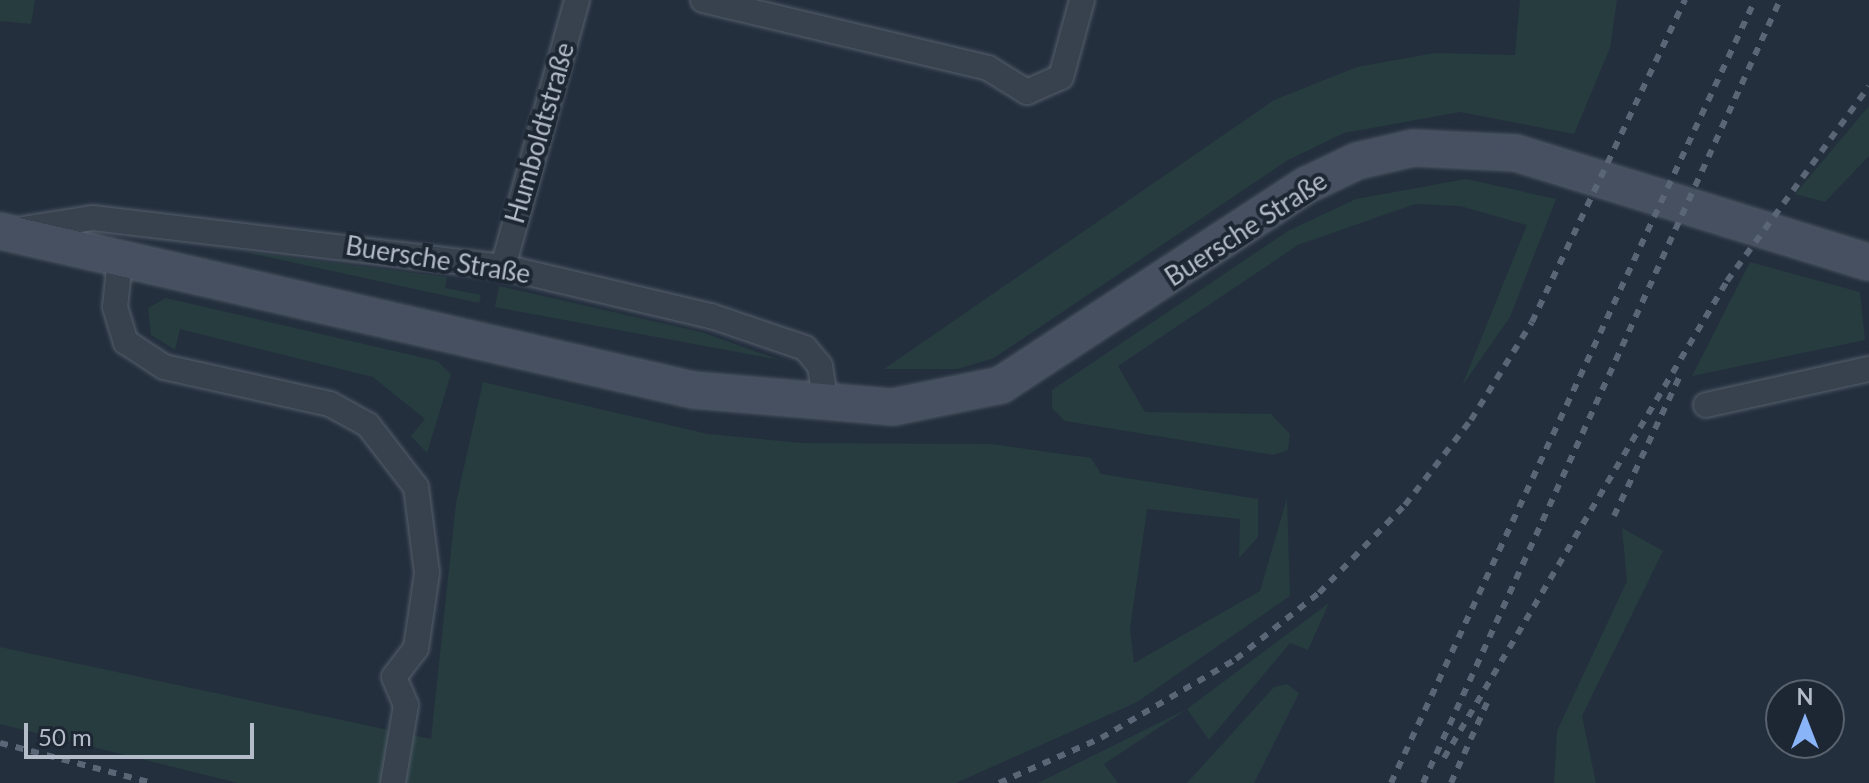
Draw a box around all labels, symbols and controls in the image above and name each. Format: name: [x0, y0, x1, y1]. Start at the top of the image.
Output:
street label: Humboldtstraße: [499, 39, 581, 227]
street label: Buersche Straße: [1159, 165, 1333, 293]
street label: Buersche Straße: [343, 230, 533, 290]
north arrow: [1765, 679, 1845, 759]
text: N: [1797, 683, 1813, 710]
scale bar: [28, 707, 258, 757]
text: 50 m: [38, 722, 92, 751]

